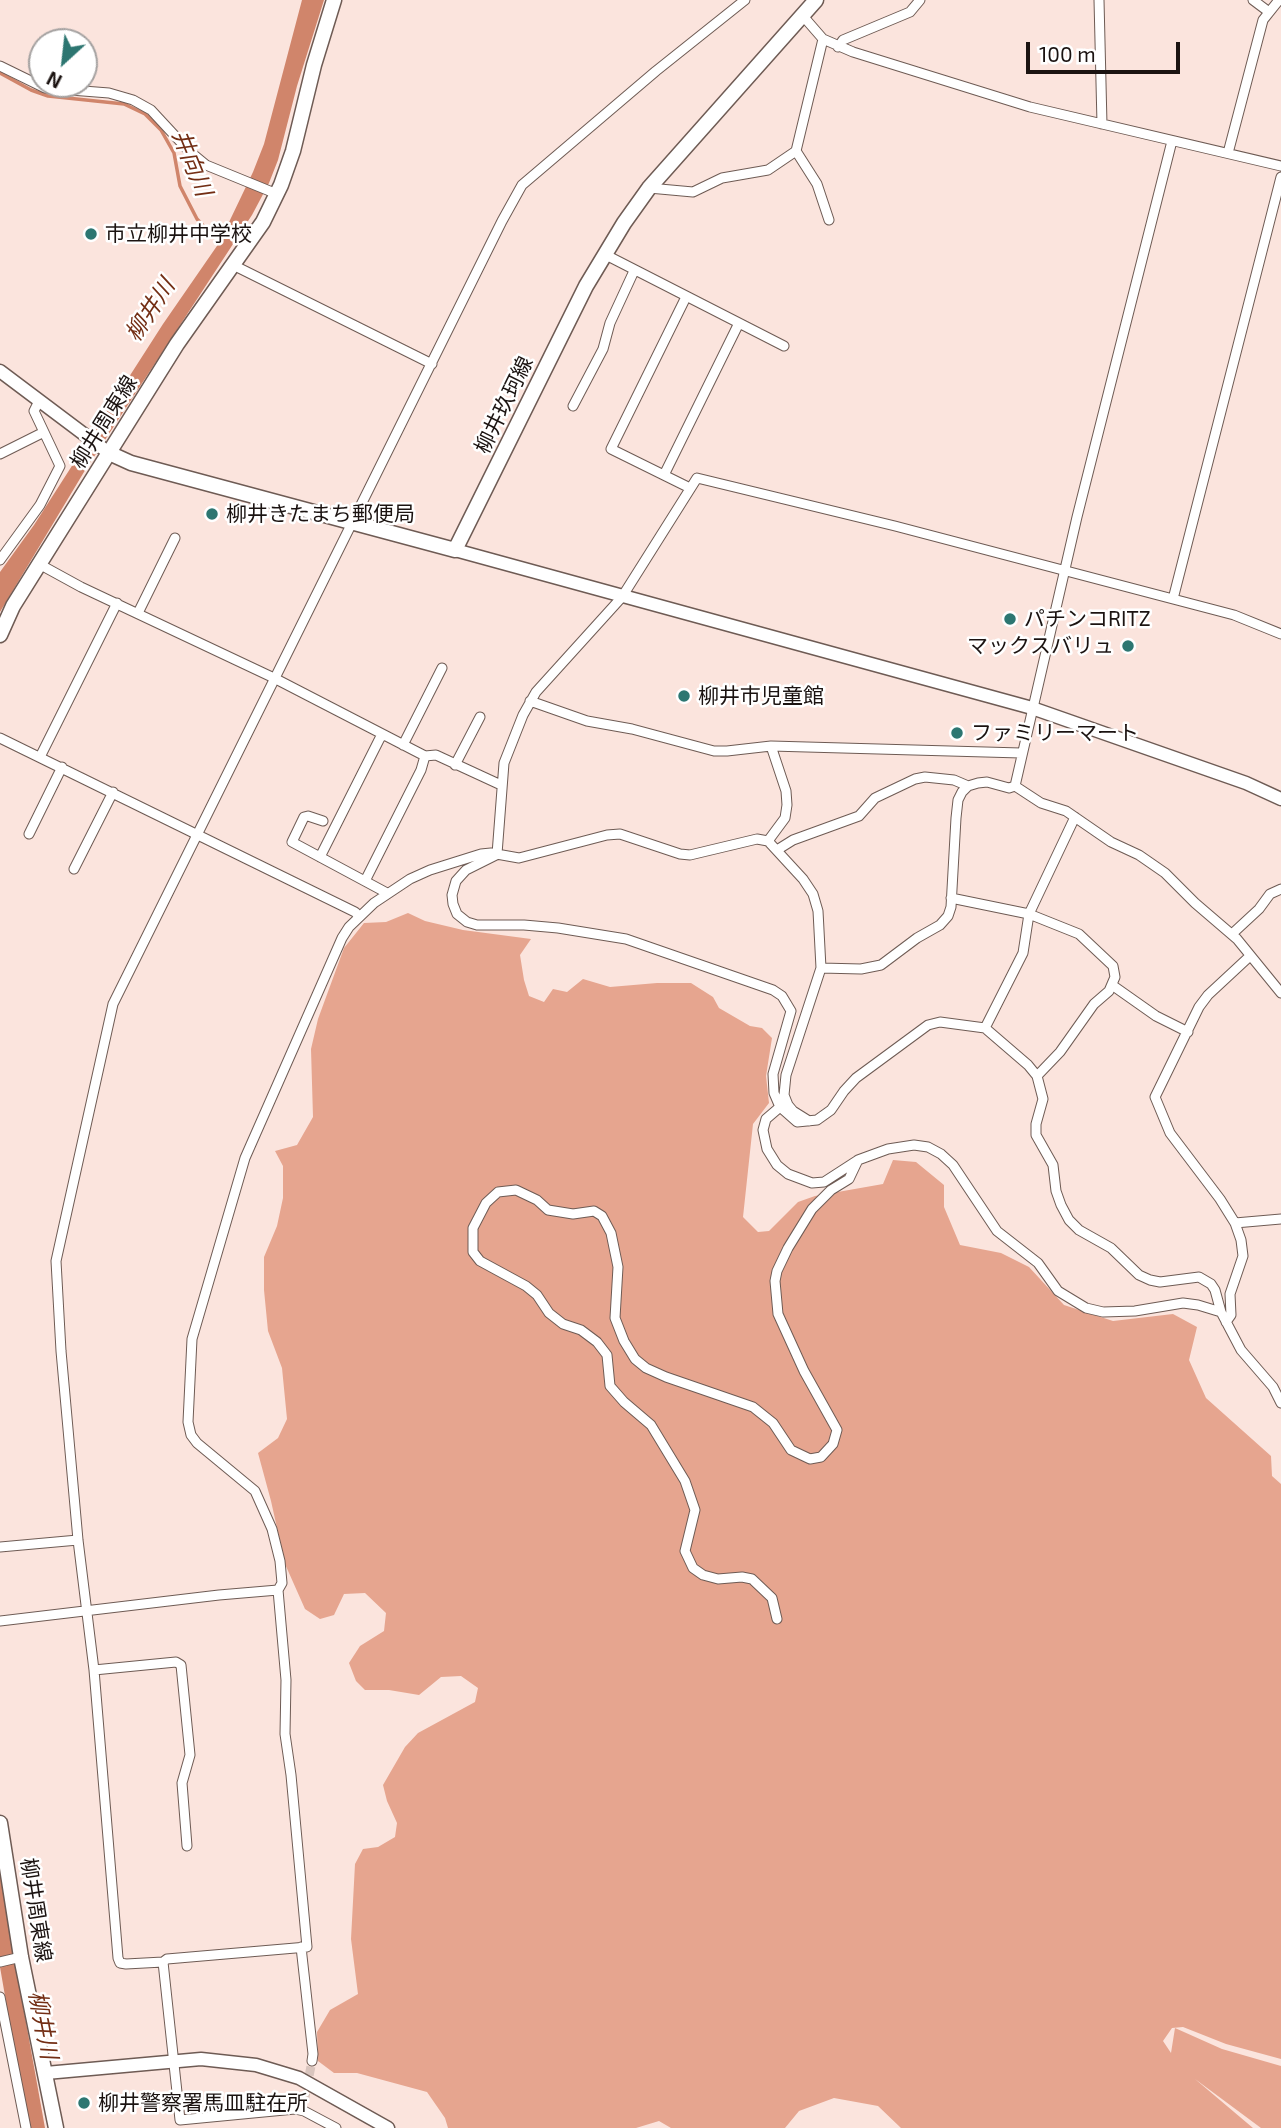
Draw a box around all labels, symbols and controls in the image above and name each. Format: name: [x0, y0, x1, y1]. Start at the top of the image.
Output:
north arrow: [28, 28, 98, 98]
scale bar: [1029, 28, 1183, 72]
text: 100 m: [1039, 41, 1096, 66]
text: N: [43, 67, 65, 94]
water label: 井向川: [166, 126, 218, 200]
place label: 市立柳井中学校: [105, 221, 252, 247]
marker: 市立柳井中学校: [83, 226, 99, 242]
water label: 柳井川: [120, 274, 180, 346]
street label: 柳井玖珂線: [470, 352, 538, 458]
street label: 柳井周東線: [65, 371, 143, 473]
place label: 柳井きたまち郵便局: [226, 501, 415, 527]
marker: 柳井きたまち郵便局: [204, 506, 220, 522]
place label: パチンコRITZ: [1024, 606, 1151, 632]
marker: パチンコRITZ: [1002, 611, 1018, 627]
place label: マックスバリュ: [967, 633, 1114, 659]
marker: マックスバリュ: [1120, 638, 1136, 654]
place label: 柳井市児童館: [698, 683, 824, 709]
marker: 柳井市児童館: [676, 688, 692, 704]
place label: ファミリーマート: [971, 720, 1139, 746]
marker: ファミリーマート: [949, 725, 965, 741]
street label: 柳井周東線: [15, 1856, 57, 1964]
water label: 柳井川: [23, 1989, 63, 2061]
place label: 柳井警察署馬皿駐在所: [98, 2090, 308, 2116]
marker: 柳井警察署馬皿駐在所: [76, 2095, 92, 2111]

